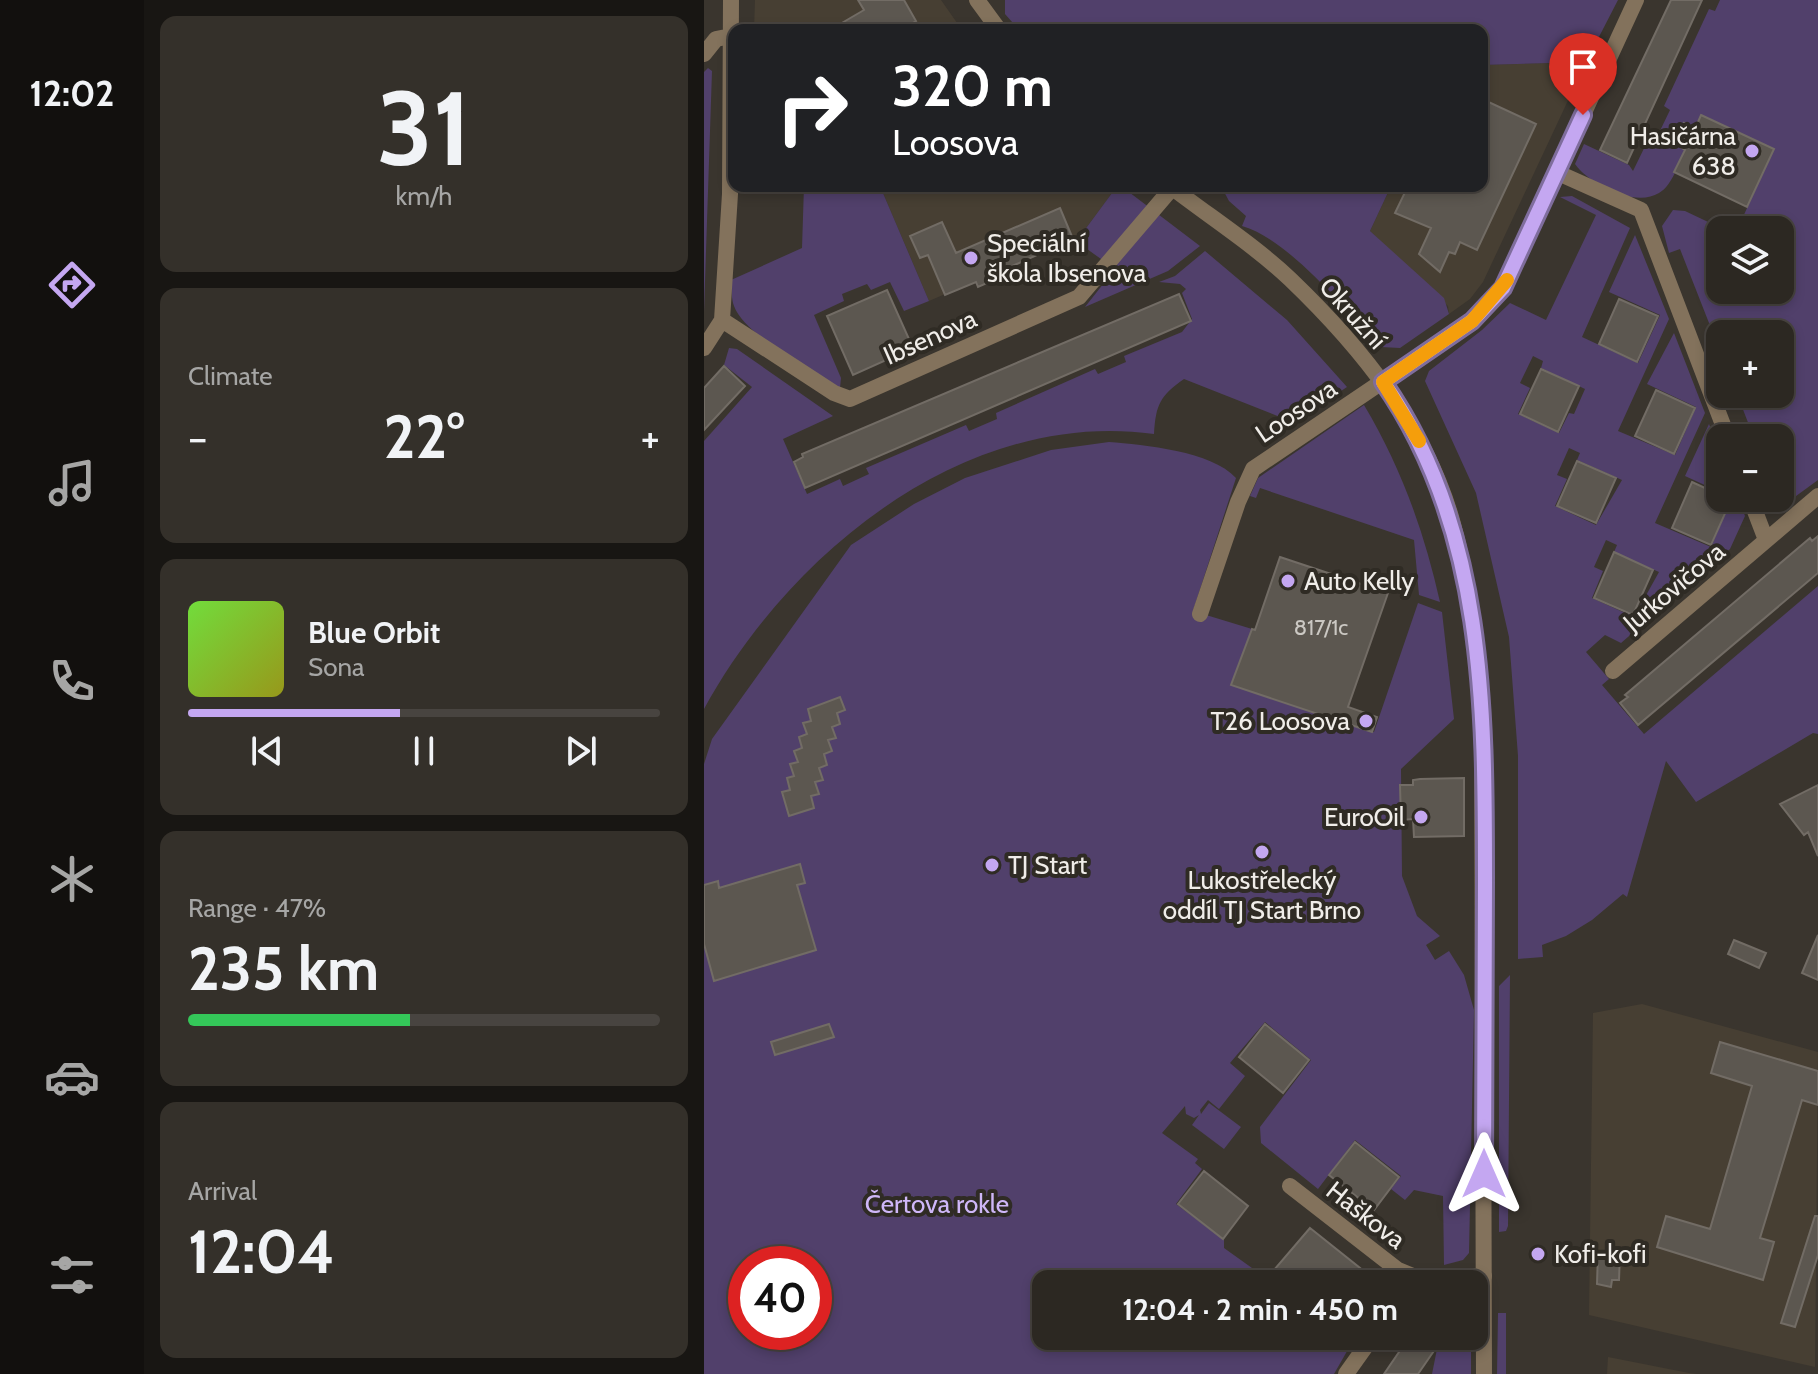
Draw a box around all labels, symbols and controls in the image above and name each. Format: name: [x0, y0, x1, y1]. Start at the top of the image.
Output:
pin: [1549, 33, 1617, 115]
icon: arrive: [1561, 45, 1605, 89]
text: 320 m: [892, 52, 1053, 120]
icon: right: [760, 56, 864, 160]
text: 31: [377, 65, 471, 191]
text: 12:02: [30, 71, 114, 115]
text: Loosova: [892, 120, 1018, 164]
place label: Hasičárna 638: [1630, 120, 1737, 182]
marker: Hasičárna 638: [1743, 142, 1761, 160]
text: km/h: [396, 180, 452, 212]
map controls: [1706, 216, 1794, 512]
button: layers: [1706, 216, 1794, 304]
place label: Speciální škola Ibsenova: [987, 227, 1147, 289]
marker: Speciální škola Ibsenova: [962, 249, 980, 267]
icon: directions: [44, 257, 100, 313]
street label: Okružní: [1312, 270, 1394, 356]
street label: Ibsenova: [878, 302, 982, 372]
button: +: [1706, 320, 1794, 408]
text: Climate: [188, 360, 273, 392]
street label: Loosova: [1249, 372, 1343, 450]
text: 22°: [384, 400, 464, 473]
text: −: [188, 411, 207, 464]
text: +: [641, 411, 660, 464]
button: −: [1706, 424, 1794, 512]
icon: music: [44, 455, 100, 511]
street label: Jurkovičova: [1616, 535, 1732, 639]
place label: Auto Kelly: [1304, 565, 1415, 597]
marker: Auto Kelly: [1279, 572, 1297, 590]
text: Blue Orbit: [308, 614, 440, 651]
house number: 817/1c: [1294, 614, 1348, 641]
text: Sona: [308, 651, 365, 683]
icon: phone: [44, 653, 100, 709]
place label: T26 Loosova: [1211, 705, 1351, 737]
marker: T26 Loosova: [1357, 712, 1375, 730]
icon: previous: [245, 729, 289, 773]
icon: pause: [402, 729, 446, 773]
icon: next: [559, 729, 603, 773]
place label: EuroOil: [1324, 801, 1405, 833]
marker: EuroOil: [1412, 808, 1430, 826]
marker: Lukostřelecký oddíl TJ Start Brno: [1253, 843, 1271, 861]
place label: TJ Start: [1008, 849, 1088, 881]
icon: climate: [44, 851, 100, 907]
marker: TJ Start: [983, 856, 1001, 874]
place label: Lukostřelecký oddíl TJ Start Brno: [1163, 864, 1361, 926]
text: Range · 47%: [188, 892, 326, 924]
text: 235 km: [188, 932, 379, 1005]
icon: car: [44, 1049, 100, 1105]
position arrow: [1442, 1132, 1526, 1216]
street label: Haškova: [1320, 1174, 1412, 1256]
text: Arrival: [188, 1175, 257, 1207]
park label: Čertova rokle: [865, 1188, 1009, 1220]
text: 12:04: [188, 1215, 335, 1288]
place label: Kofi-kofi: [1554, 1238, 1647, 1270]
marker: Kofi-kofi: [1529, 1245, 1547, 1263]
speed limit sign: 40: [728, 1246, 832, 1350]
icon: filters: [44, 1247, 100, 1303]
text: 12:04 · 2 min · 450 m: [1122, 1291, 1398, 1328]

